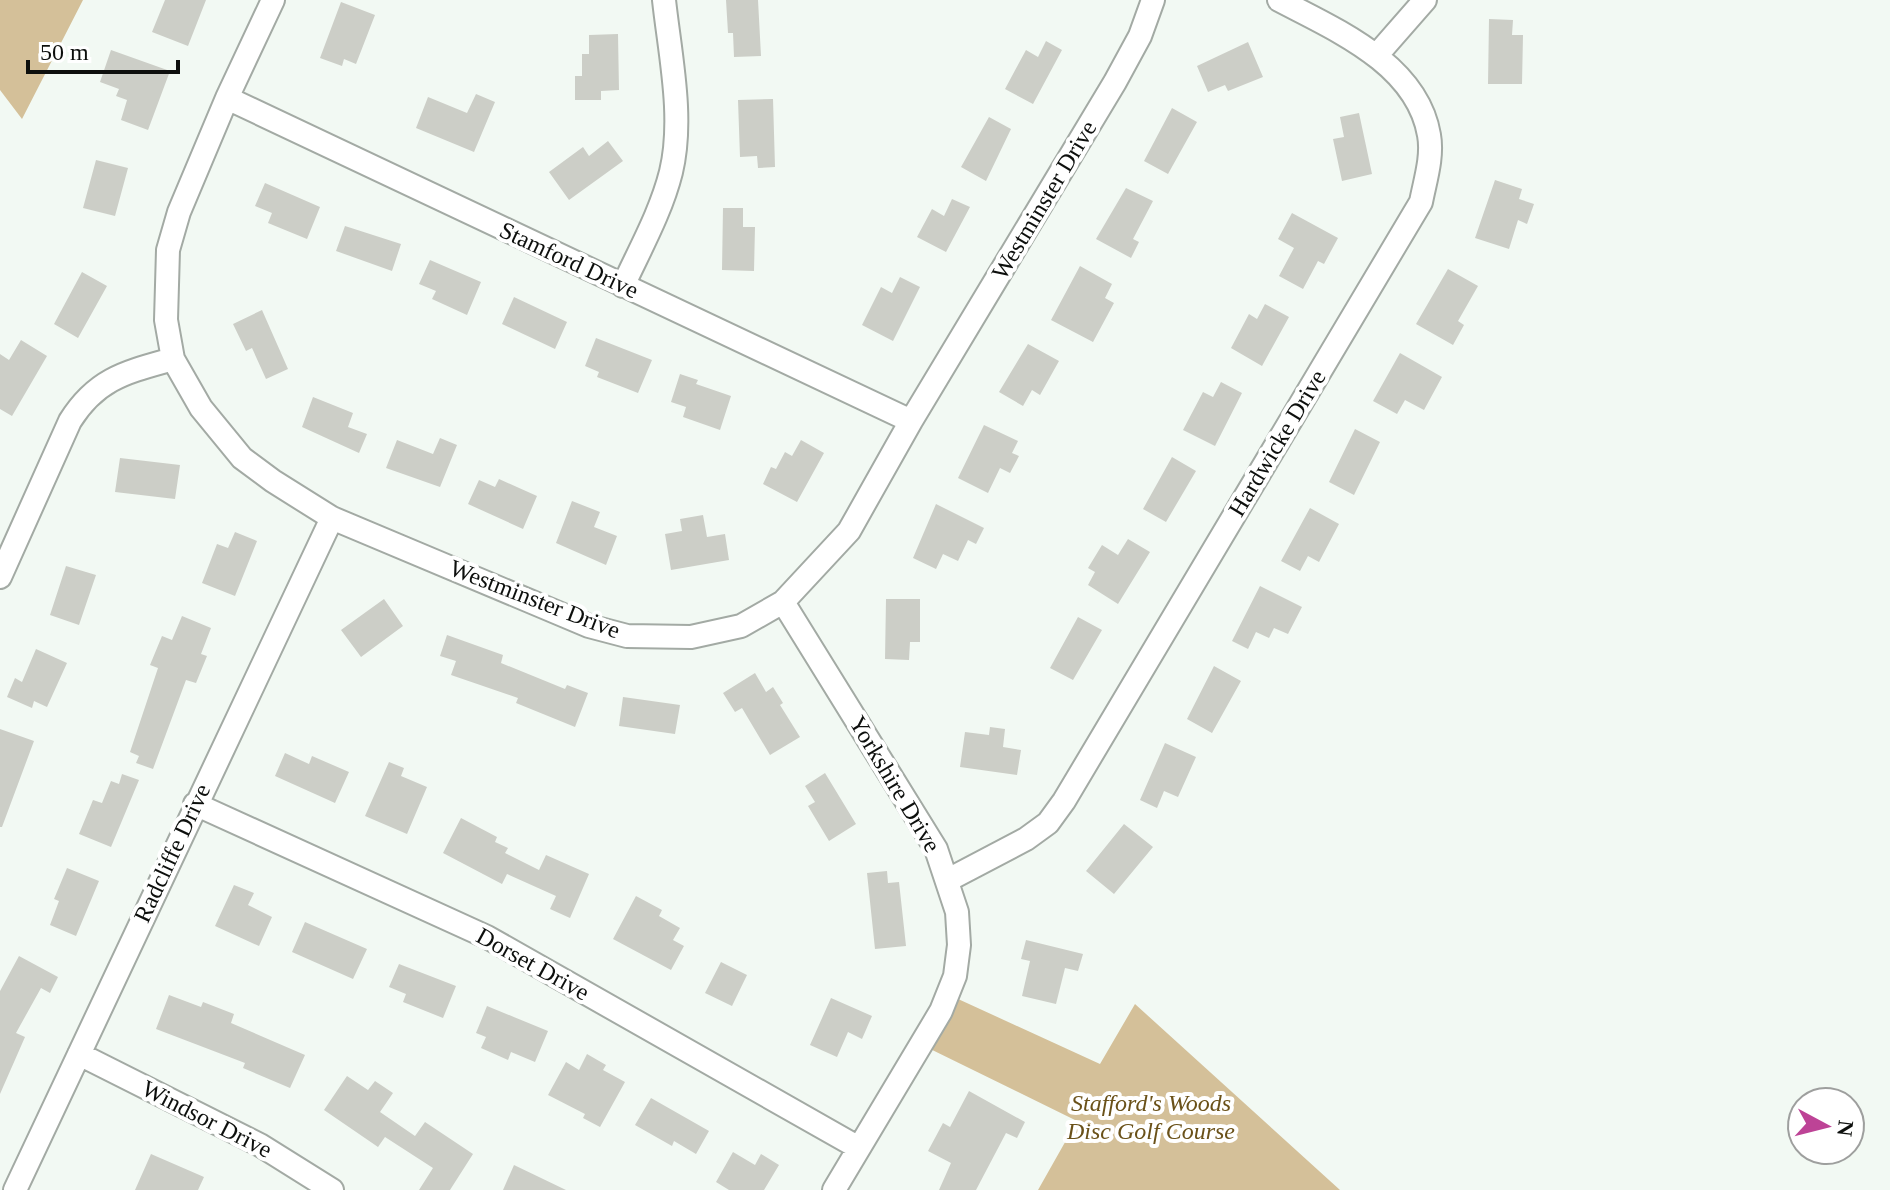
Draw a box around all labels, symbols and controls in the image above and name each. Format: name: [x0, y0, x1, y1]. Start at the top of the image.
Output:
scale bar: [28, 24, 178, 74]
text: 50 m: [40, 39, 89, 65]
street label: Westminster Drive: [986, 116, 1102, 284]
street label: Stamford Drive: [496, 217, 642, 303]
street label: Hardwicke Drive: [1223, 365, 1331, 521]
street label: Westminster Drive: [446, 555, 624, 643]
street label: Yorkshire Drive: [844, 711, 946, 857]
street label: Radcliffe Drive: [129, 780, 215, 926]
street label: Dorset Drive: [472, 922, 594, 1006]
street label: Windsor Drive: [138, 1075, 276, 1163]
north arrow: [1786, 1086, 1866, 1166]
park label: Stafford's Woods Disc Golf Course: [1066, 1090, 1235, 1144]
text: N: [1832, 1119, 1859, 1138]

